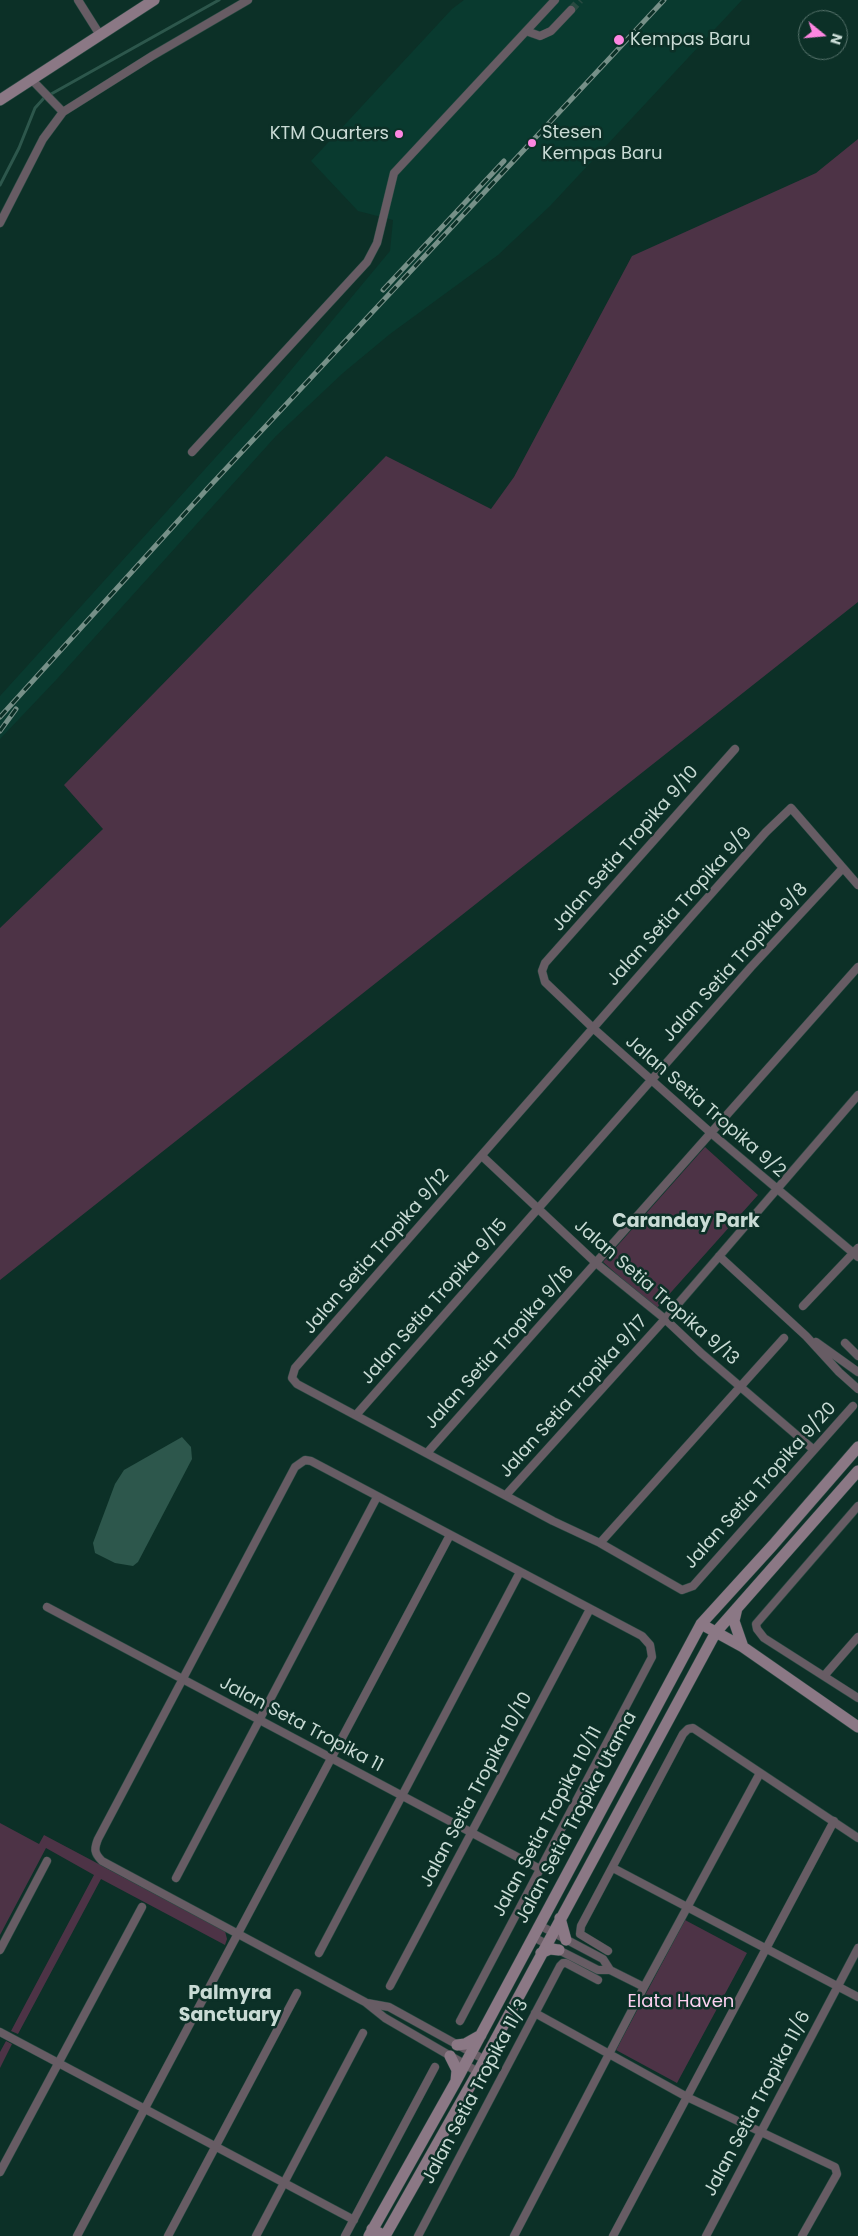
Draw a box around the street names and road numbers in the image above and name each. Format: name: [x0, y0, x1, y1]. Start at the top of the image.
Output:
street label: Jalan Setia Tropika 9/10: [548, 762, 704, 936]
street label: Jalan Setia Tropika 9/9: [603, 823, 757, 991]
street label: Jalan Setia Tropika 9/8: [659, 879, 813, 1047]
street label: Jalan Setia Tropika 9/2: [620, 1031, 790, 1183]
street label: Jalan Setia Tropika 9/12: [300, 1165, 454, 1339]
street label: Jalan Setia Tropika 9/15: [357, 1215, 513, 1389]
street label: Jalan Setia Tropika 9/13: [569, 1216, 743, 1370]
street label: Jalan Setia Tropika 9/16: [421, 1262, 579, 1434]
street label: Jalan Setia Tropika 9/17: [496, 1312, 652, 1482]
street label: Jalan Setia Tropika 9/20: [680, 1398, 842, 1574]
street label: Jalan Seta Tropika 11: [215, 1673, 387, 1777]
street label: Jalan Setia Tropika 10/10: [416, 1689, 538, 1891]
street label: Jalan Setia Tropika Utama: [512, 1708, 642, 1928]
street label: Jalan Setia Tropika 10/11: [489, 1723, 607, 1921]
street label: Jalan Setia Tropika 11/3: [418, 1996, 534, 2188]
street label: Jalan Setia Tropika 11/6: [700, 2008, 816, 2200]

